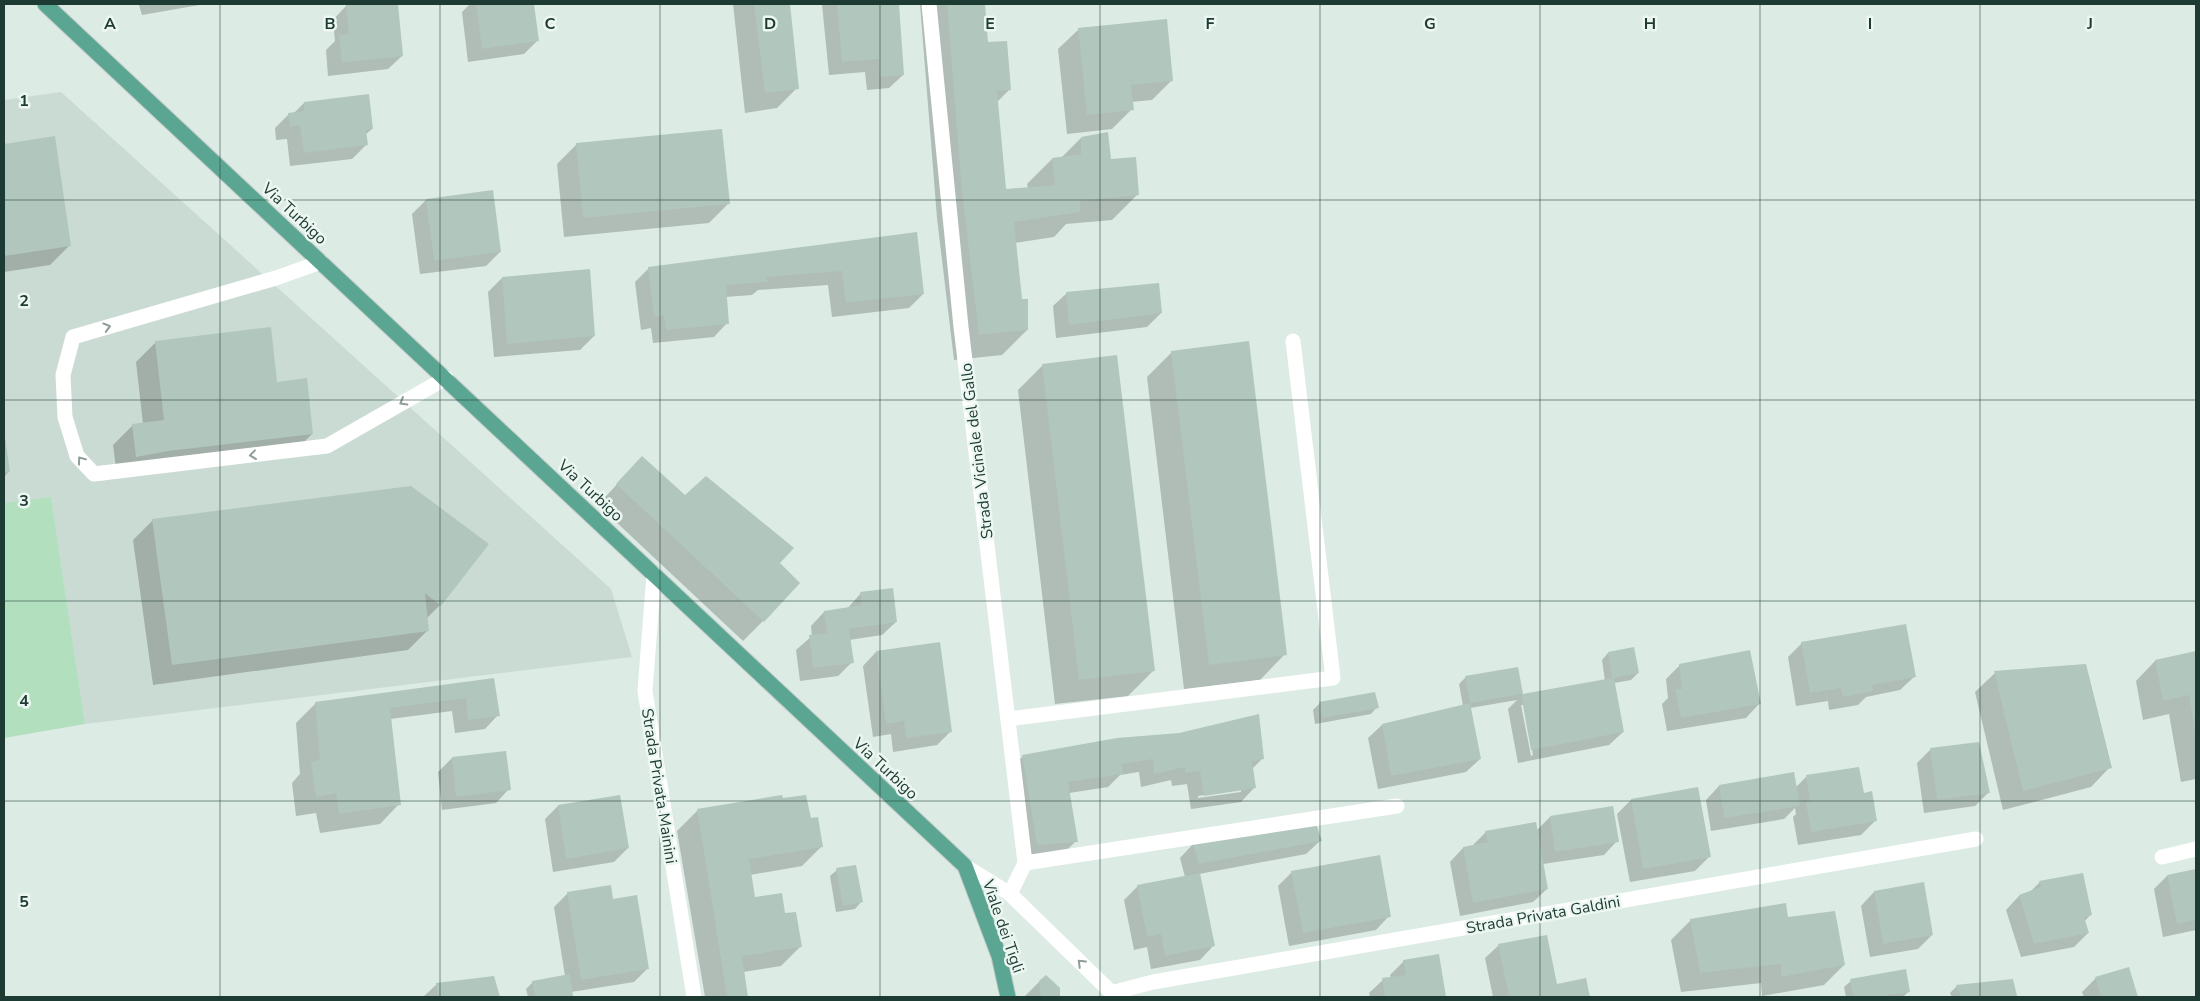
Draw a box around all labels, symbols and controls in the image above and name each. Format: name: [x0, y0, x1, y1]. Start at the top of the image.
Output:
text: A: [104, 13, 116, 35]
text: B: [324, 13, 336, 35]
text: C: [545, 13, 556, 35]
text: D: [764, 13, 776, 35]
text: E: [985, 13, 995, 35]
text: F: [1206, 13, 1215, 35]
text: G: [1424, 13, 1436, 35]
text: H: [1644, 13, 1656, 35]
text: I: [1868, 13, 1872, 35]
text: J: [2086, 13, 2093, 35]
text: 1: [19, 90, 29, 112]
street label: Via Turbigo: [256, 177, 332, 250]
text: 2: [19, 290, 29, 312]
one-way arrow: [102, 323, 110, 333]
street label: Strada Vicinale del Gallo: [955, 361, 999, 540]
one-way arrow: [400, 396, 409, 406]
one-way arrow: [249, 449, 257, 460]
street label: Via Turbigo: [552, 454, 628, 527]
one-way arrow: [79, 457, 87, 466]
text: 3: [19, 490, 29, 512]
text: 4: [19, 690, 29, 712]
street label: Strada Privata Mainini: [636, 707, 682, 865]
street label: Via Turbigo: [847, 732, 923, 805]
street label: Viale dei Tigli: [976, 876, 1029, 976]
text: 5: [19, 891, 29, 913]
street label: Strada Privata Galdini: [1464, 891, 1622, 939]
one-way arrow: [1078, 960, 1087, 969]

